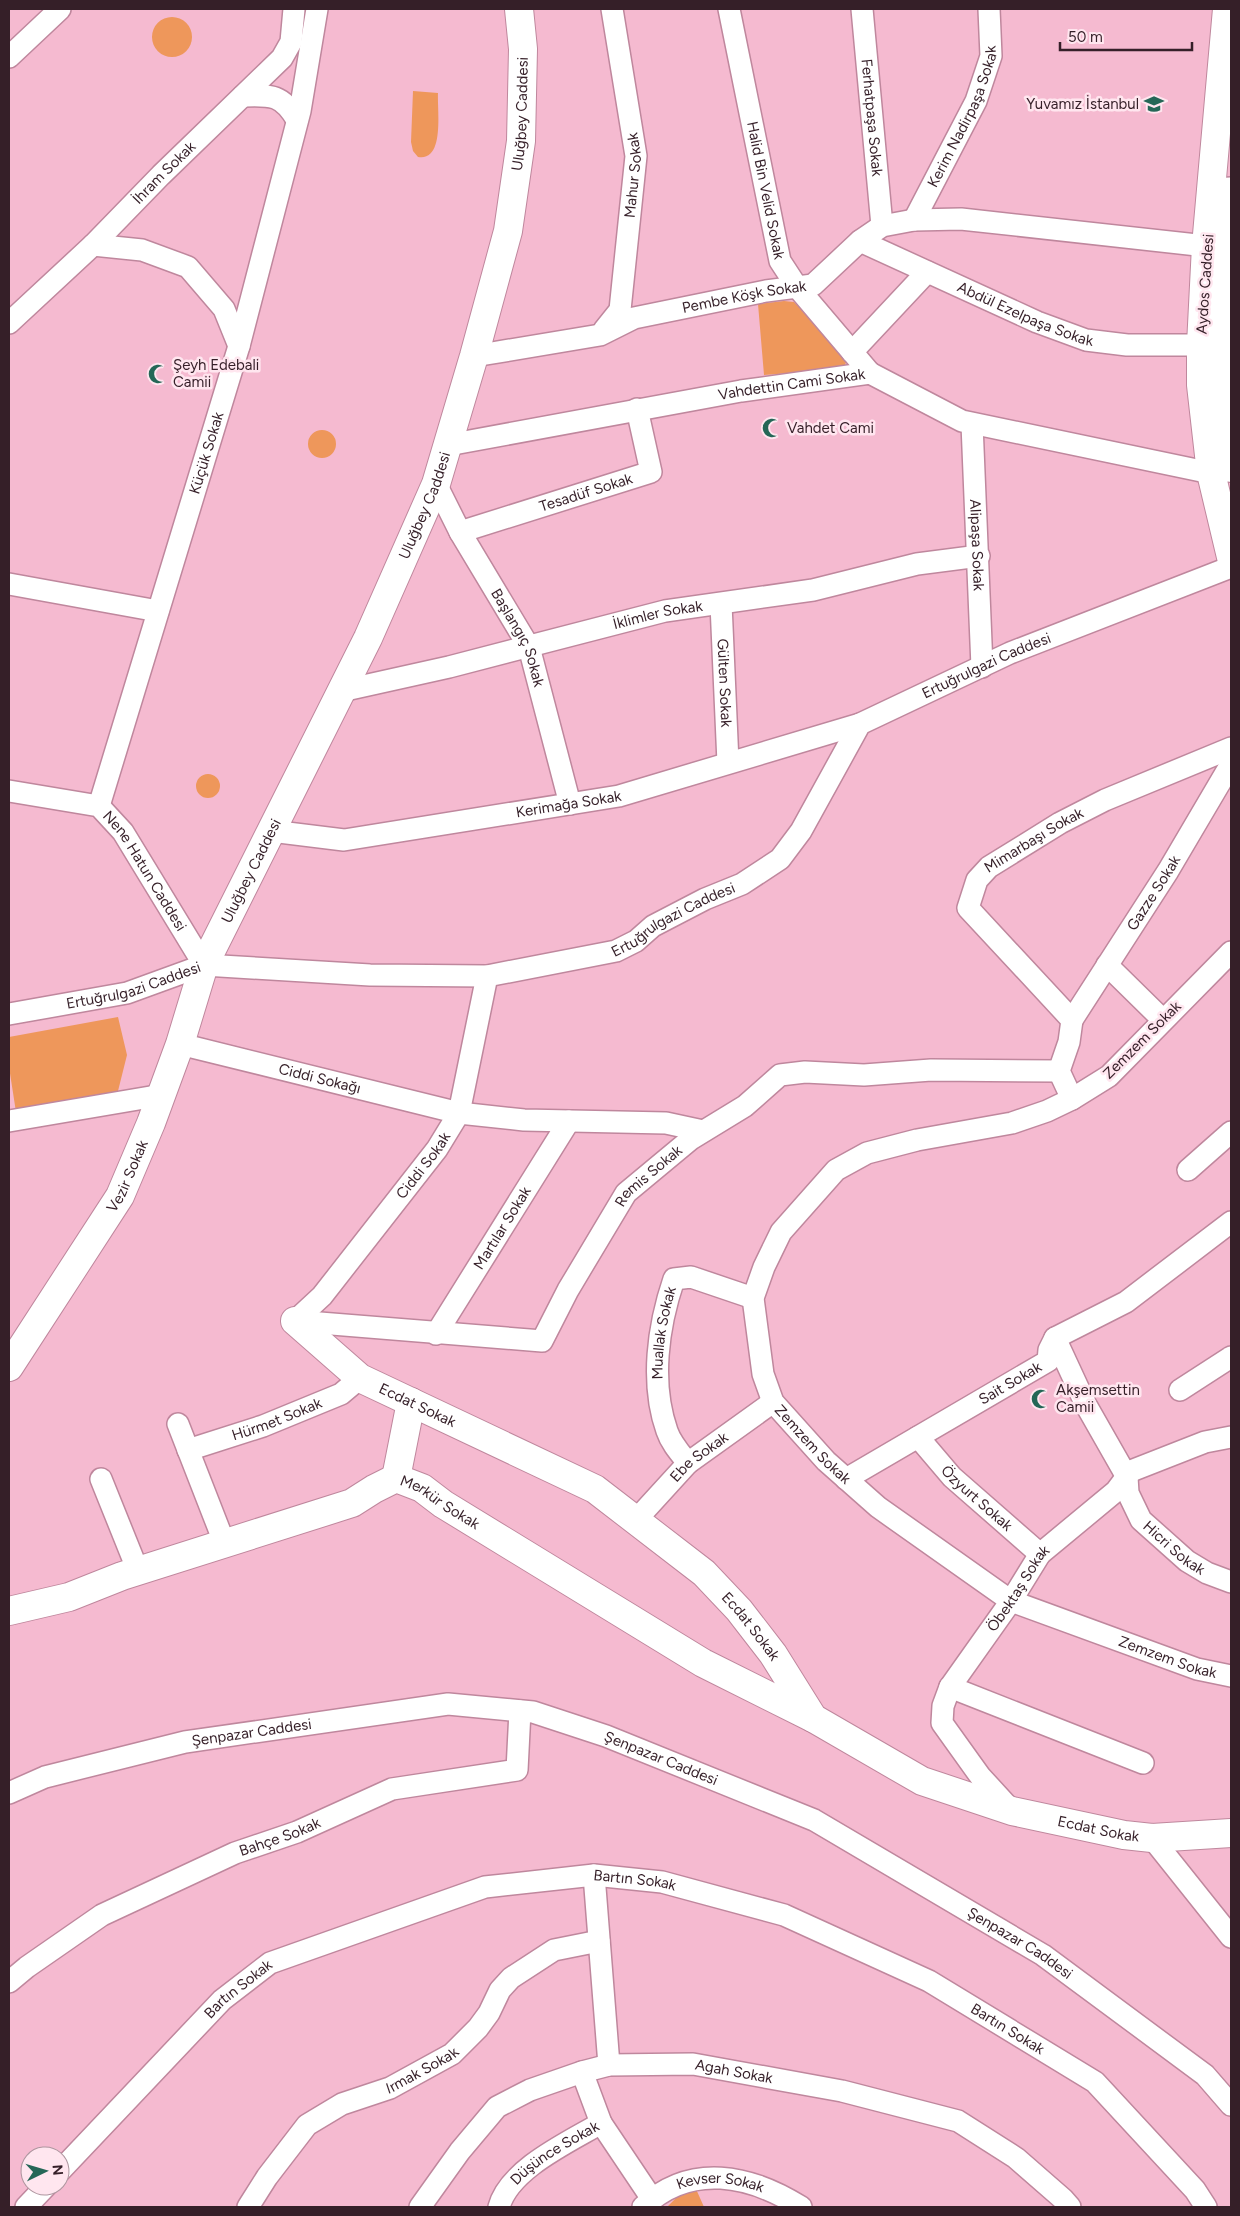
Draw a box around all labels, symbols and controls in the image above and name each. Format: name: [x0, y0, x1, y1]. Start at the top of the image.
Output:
scale bar: [1060, 20, 1192, 52]
text: 50 m: [1068, 28, 1103, 46]
street label: Kerim Nadirpaşa Sokak: [924, 45, 1000, 190]
street label: Uluğbey Caddesi: [508, 57, 532, 172]
street label: Ferhatpaşa Sokak: [858, 58, 886, 178]
school or university icon: Yuvamız İstanbul: [1143, 93, 1165, 115]
place label: Yuvamız İstanbul: [1026, 95, 1139, 113]
street label: Halid Bin Velid Sokak: [743, 120, 789, 262]
street label: Mahur Sokak: [621, 131, 645, 219]
street label: İhram Sokak: [129, 137, 200, 208]
street label: Aydos Caddesi: [1193, 233, 1217, 335]
street label: Pembe Köşk Sokak: [680, 277, 808, 317]
street label: Abdül Ezelpaşa Sokak: [955, 278, 1095, 350]
place label: Şeyh Edebali Camii: [173, 356, 259, 391]
mosque icon: Şeyh Edebali Camii: [147, 363, 169, 385]
street label: Vahdettin Cami Sokak: [717, 365, 867, 404]
street label: Küçük Sokak: [185, 409, 228, 496]
mosque icon: Vahdet Cami: [761, 417, 783, 439]
place label: Vahdet Cami: [787, 419, 874, 437]
street label: Uluğbey Caddesi: [395, 450, 454, 562]
street label: Tesadüf Sokak: [537, 469, 635, 516]
street label: Alipaşa Sokak: [966, 499, 988, 592]
street label: Başlangıç Sokak: [487, 585, 548, 690]
street label: İklimler Sokak: [611, 597, 704, 633]
street label: Ertuğrulgazi Caddesi: [919, 629, 1053, 702]
street label: Gülten Sokak: [714, 638, 735, 729]
street label: Kerimağa Sokak: [515, 787, 623, 821]
street label: Mimarbaşı Sokak: [981, 803, 1087, 877]
street label: Nene Hatun Caddesi: [99, 807, 190, 934]
street label: Uluğbey Caddesi: [217, 816, 285, 926]
street label: Gazze Sokak: [1123, 852, 1185, 934]
street label: Ertuğrulgazi Caddesi: [608, 879, 738, 961]
street label: Ertuğrulgazi Caddesi: [65, 958, 203, 1013]
street label: Zemzem Sokak: [1099, 997, 1185, 1083]
street label: Ciddi Sokağı: [277, 1060, 363, 1097]
street label: Ciddi Sokak: [392, 1128, 454, 1203]
street label: Vezir Sokak: [103, 1137, 152, 1216]
street label: Remis Sokak: [611, 1141, 686, 1210]
street label: Martılar Sokak: [470, 1183, 535, 1273]
street label: Muallak Sokak: [648, 1284, 680, 1380]
street label: Sait Sokak: [975, 1357, 1045, 1409]
street label: Ecdat Sokak: [376, 1379, 459, 1431]
place label: Akşemsettin Camii: [1056, 1381, 1140, 1416]
mosque icon: Akşemsettin Camii: [1030, 1388, 1052, 1410]
street label: Hürmet Sokak: [230, 1394, 325, 1444]
street label: Zemzem Sokak: [771, 1401, 855, 1488]
street label: Ebe Sokak: [666, 1428, 732, 1486]
street label: Özyurt Sokak: [937, 1462, 1017, 1535]
street label: Merkür Sokak: [398, 1471, 484, 1534]
street label: Hicri Sokak: [1139, 1517, 1209, 1579]
street label: Öbektaş Sokak: [983, 1541, 1054, 1635]
street label: Ecdat Sokak: [718, 1588, 784, 1664]
street label: Zemzem Sokak: [1116, 1632, 1219, 1682]
street label: Şenpazar Caddesi: [190, 1715, 313, 1750]
street label: Şenpazar Caddesi: [602, 1727, 720, 1789]
street label: Ecdat Sokak: [1056, 1812, 1141, 1846]
street label: Bahçe Sokak: [237, 1813, 324, 1860]
street label: Bartın Sokak: [593, 1866, 679, 1895]
street label: Şenpazar Caddesi: [964, 1903, 1076, 1983]
street label: Bartın Sokak: [200, 1955, 276, 2022]
street label: Bartın Sokak: [967, 2000, 1048, 2059]
street label: Irmak Sokak: [384, 2043, 463, 2098]
street label: Agah Sokak: [694, 2056, 775, 2087]
street label: Düşünce Sokak: [507, 2117, 603, 2188]
north arrow: [20, 2146, 70, 2196]
text: N: [49, 2164, 66, 2176]
street label: Kevser Sokak: [674, 2169, 767, 2197]

